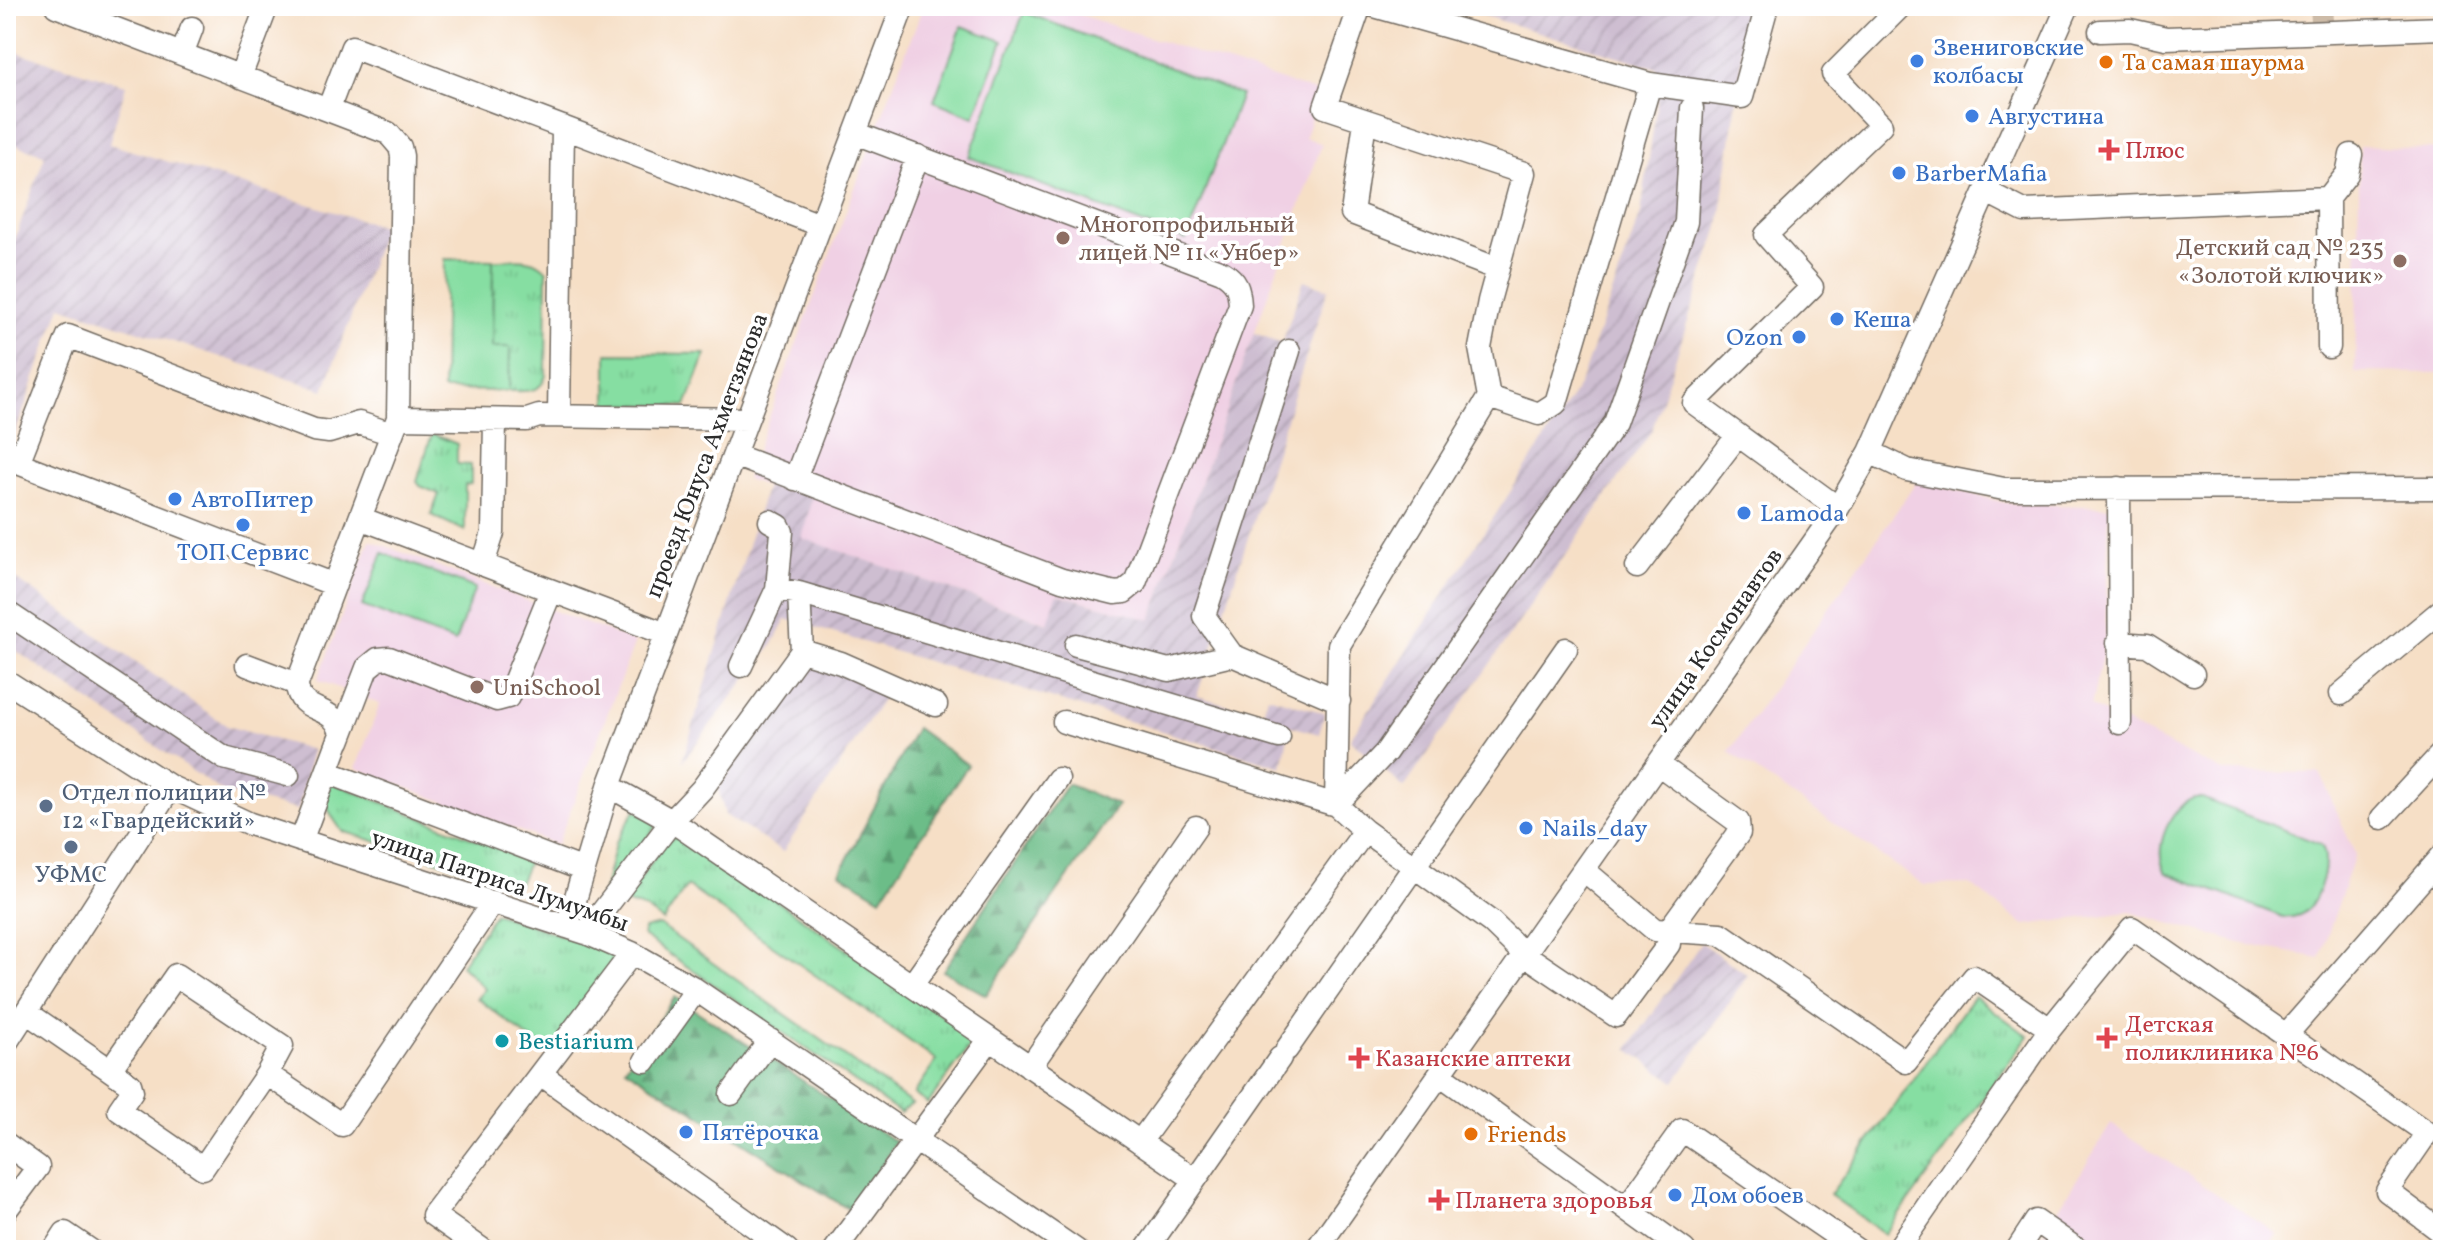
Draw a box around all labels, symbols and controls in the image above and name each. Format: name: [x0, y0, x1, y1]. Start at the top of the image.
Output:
place label: Звениговские колбасы: [1933, 32, 2084, 94]
place label: Та самая шаурма: [2122, 47, 2305, 81]
marker: Звениговские колбасы: [1908, 52, 1926, 70]
marker: Та самая шаурма: [2097, 53, 2115, 71]
place label: Августина: [1988, 101, 2104, 135]
marker: Августина: [1963, 107, 1981, 125]
place label: Плюс: [2125, 135, 2185, 169]
marker: Плюс: [2100, 141, 2118, 159]
place label: BarberMafia: [1915, 158, 2048, 192]
marker: BarberMafia: [1890, 164, 1908, 182]
place label: Многопрофильный лицей № 11 «Унбер»: [1079, 209, 1299, 271]
marker: Многопрофильный лицей № 11 «Унбер»: [1054, 229, 1072, 247]
place label: Детский сад № 235 «Золотой ключик»: [2176, 232, 2384, 294]
marker: Детский сад № 235 «Золотой ключик»: [2391, 252, 2409, 270]
place label: Кеша: [1853, 304, 1912, 338]
street label: проезд Юнуса Ахметзянова: [638, 308, 778, 603]
marker: Кеша: [1828, 310, 1846, 328]
place label: Ozon: [1726, 322, 1783, 356]
marker: Ozon: [1790, 328, 1808, 346]
place label: АвтоПитер: [191, 484, 313, 518]
marker: АвтоПитер: [166, 490, 184, 508]
place label: Lamoda: [1760, 498, 1845, 532]
marker: Lamoda: [1735, 504, 1753, 522]
marker: ТОП Сервис: [234, 516, 252, 534]
place label: ТОП Сервис: [177, 537, 309, 571]
street label: улица Космонавтов: [1641, 542, 1792, 737]
place label: UniSchool: [493, 672, 601, 706]
marker: UniSchool: [468, 678, 486, 696]
place label: Отдел полиции № 12 «Гвардейский»: [62, 777, 266, 839]
marker: Отдел полиции № 12 «Гвардейский»: [37, 797, 55, 815]
place label: Nails_day: [1542, 813, 1647, 847]
marker: Nails_day: [1517, 819, 1535, 837]
street label: улица Патриса Лумумбы: [366, 822, 633, 942]
marker: УФМС: [62, 838, 80, 856]
place label: УФМС: [35, 859, 107, 893]
place label: Детская поликлиника №6: [2125, 1009, 2319, 1071]
place label: Bestiarium: [518, 1026, 634, 1060]
marker: Детская поликлиника №6: [2096, 1027, 2118, 1049]
marker: Bestiarium: [493, 1032, 511, 1050]
place label: Казанские аптеки: [1375, 1043, 1571, 1077]
marker: Казанские аптеки: [1350, 1049, 1368, 1067]
place label: Пятёрочка: [702, 1117, 820, 1151]
place label: Friends: [1487, 1119, 1567, 1153]
marker: Пятёрочка: [677, 1123, 695, 1141]
marker: Friends: [1462, 1125, 1480, 1143]
place label: Дом обоев: [1691, 1180, 1804, 1214]
place label: Планета здоровья: [1455, 1185, 1653, 1219]
marker: Дом обоев: [1666, 1186, 1684, 1204]
marker: Планета здоровья: [1430, 1191, 1448, 1209]

